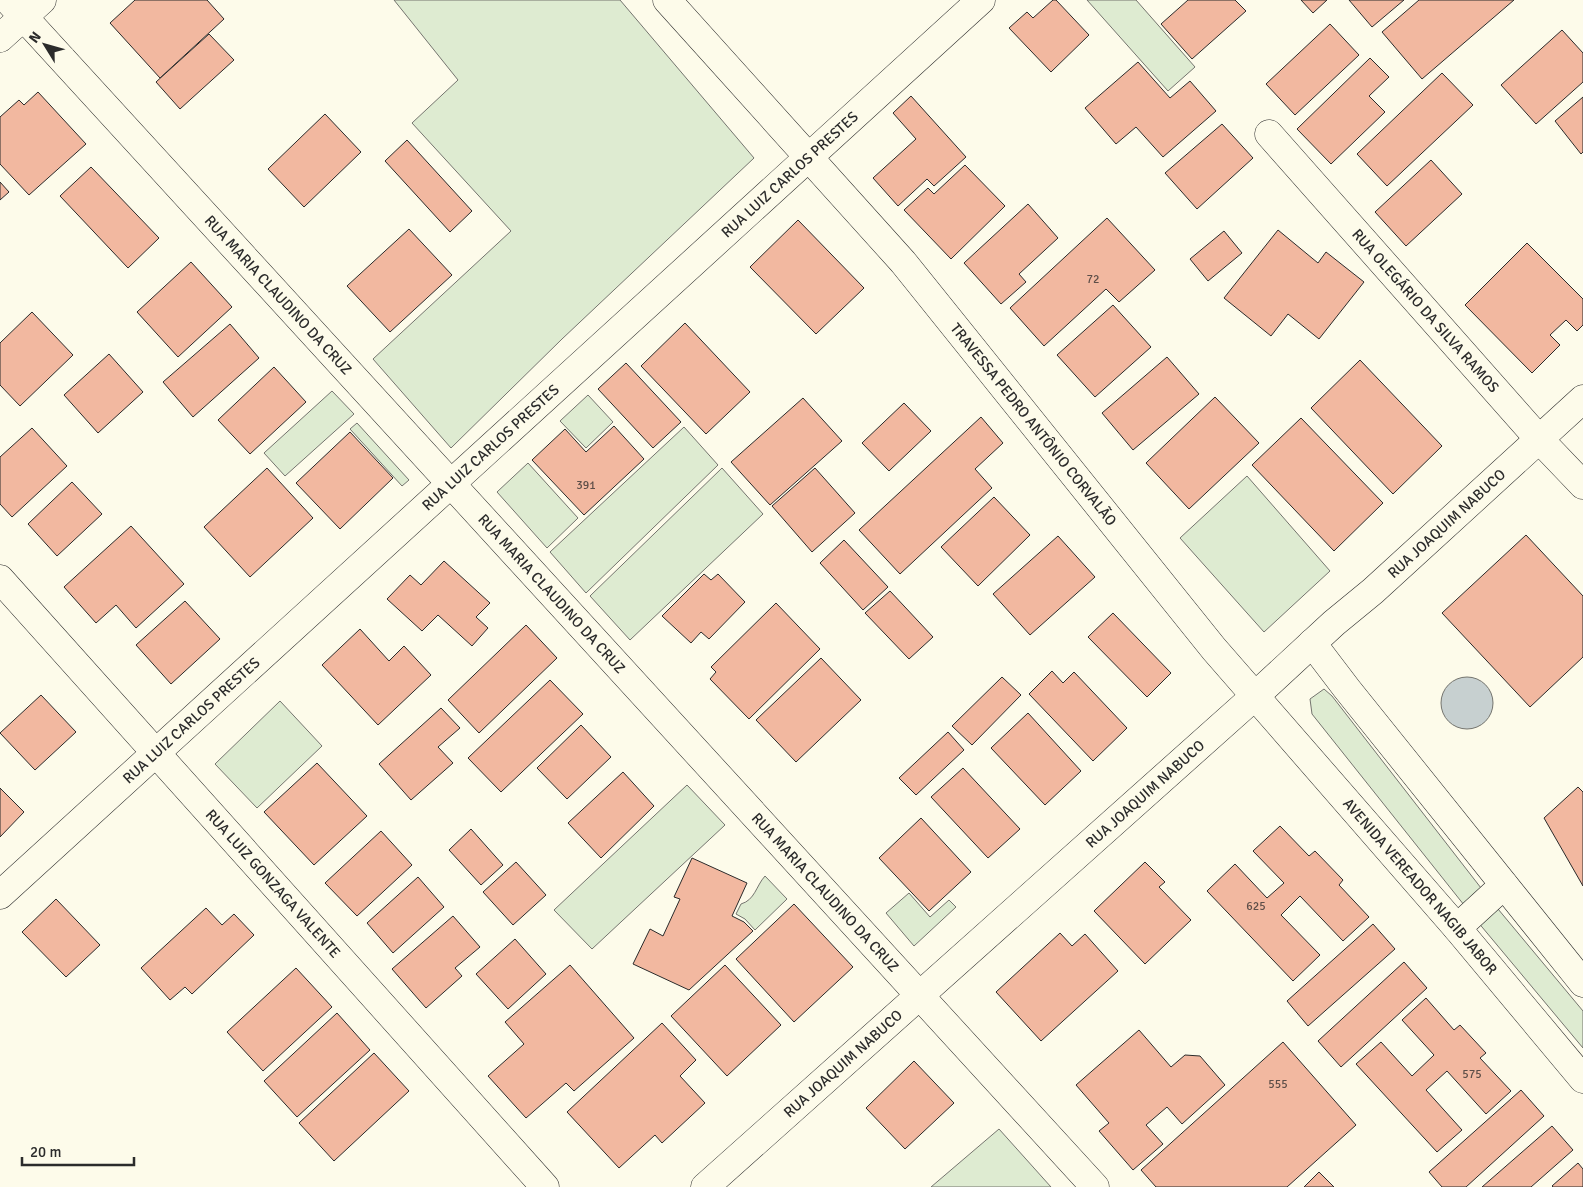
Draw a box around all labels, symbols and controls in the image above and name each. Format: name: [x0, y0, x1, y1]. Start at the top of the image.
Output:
north arrow: [20, 20, 70, 70]
text: N: [25, 28, 45, 46]
street label: RUA LUIZ CARLOS PRESTES: [718, 108, 862, 242]
street label: RUA MARIA CLAUDINO DA CRUZ: [201, 212, 356, 378]
street label: RUA OLEGÁRIO DA SILVA RAMOS: [1348, 225, 1503, 396]
house number: 72: [1087, 272, 1099, 287]
street label: TRAVESSA PEDRO ANTÔNIO CORVALÃO: [947, 319, 1121, 530]
street label: RUA LUIZ CARLOS PRESTES: [418, 380, 563, 514]
street label: RUA JOAQUIM NABUCO: [1384, 465, 1509, 582]
house number: 391: [576, 478, 596, 493]
street label: RUA MARIA CLAUDINO DA CRUZ: [474, 510, 629, 677]
street label: RUA LUIZ CARLOS PRESTES: [119, 653, 264, 787]
street label: RUA JOAQUIM NABUCO: [1082, 736, 1208, 852]
street label: AVENIDA VEREADOR NAGIB JABOR: [1339, 795, 1501, 978]
street label: RUA LUIZ GONZAGA VALENTE: [202, 806, 344, 962]
street label: RUA MARIA CLAUDINO DA CRUZ: [748, 809, 903, 976]
house number: 625: [1246, 899, 1266, 914]
street label: RUA JOAQUIM NABUCO: [780, 1006, 906, 1122]
house number: 575: [1462, 1067, 1482, 1082]
house number: 555: [1268, 1077, 1288, 1092]
scale bar: [22, 1134, 135, 1166]
text: 20 m: [30, 1143, 61, 1161]

